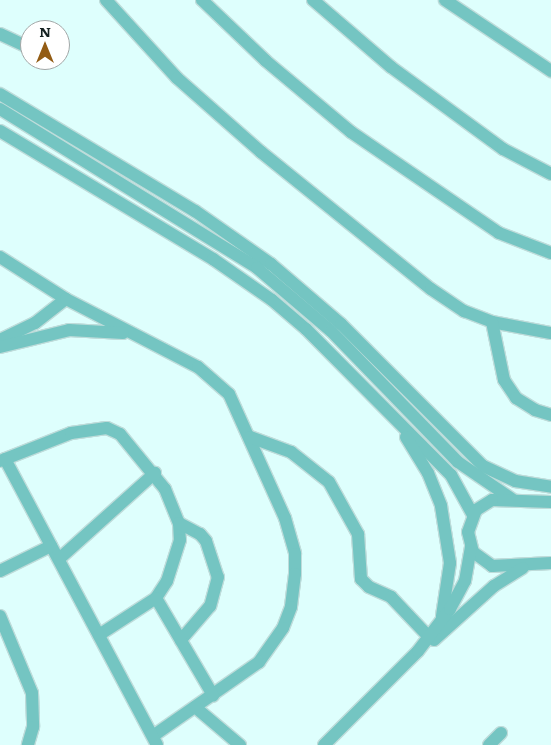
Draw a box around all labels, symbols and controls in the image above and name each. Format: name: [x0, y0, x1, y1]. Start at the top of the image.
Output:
north arrow: [20, 20, 70, 70]
text: N: [39, 21, 51, 41]

